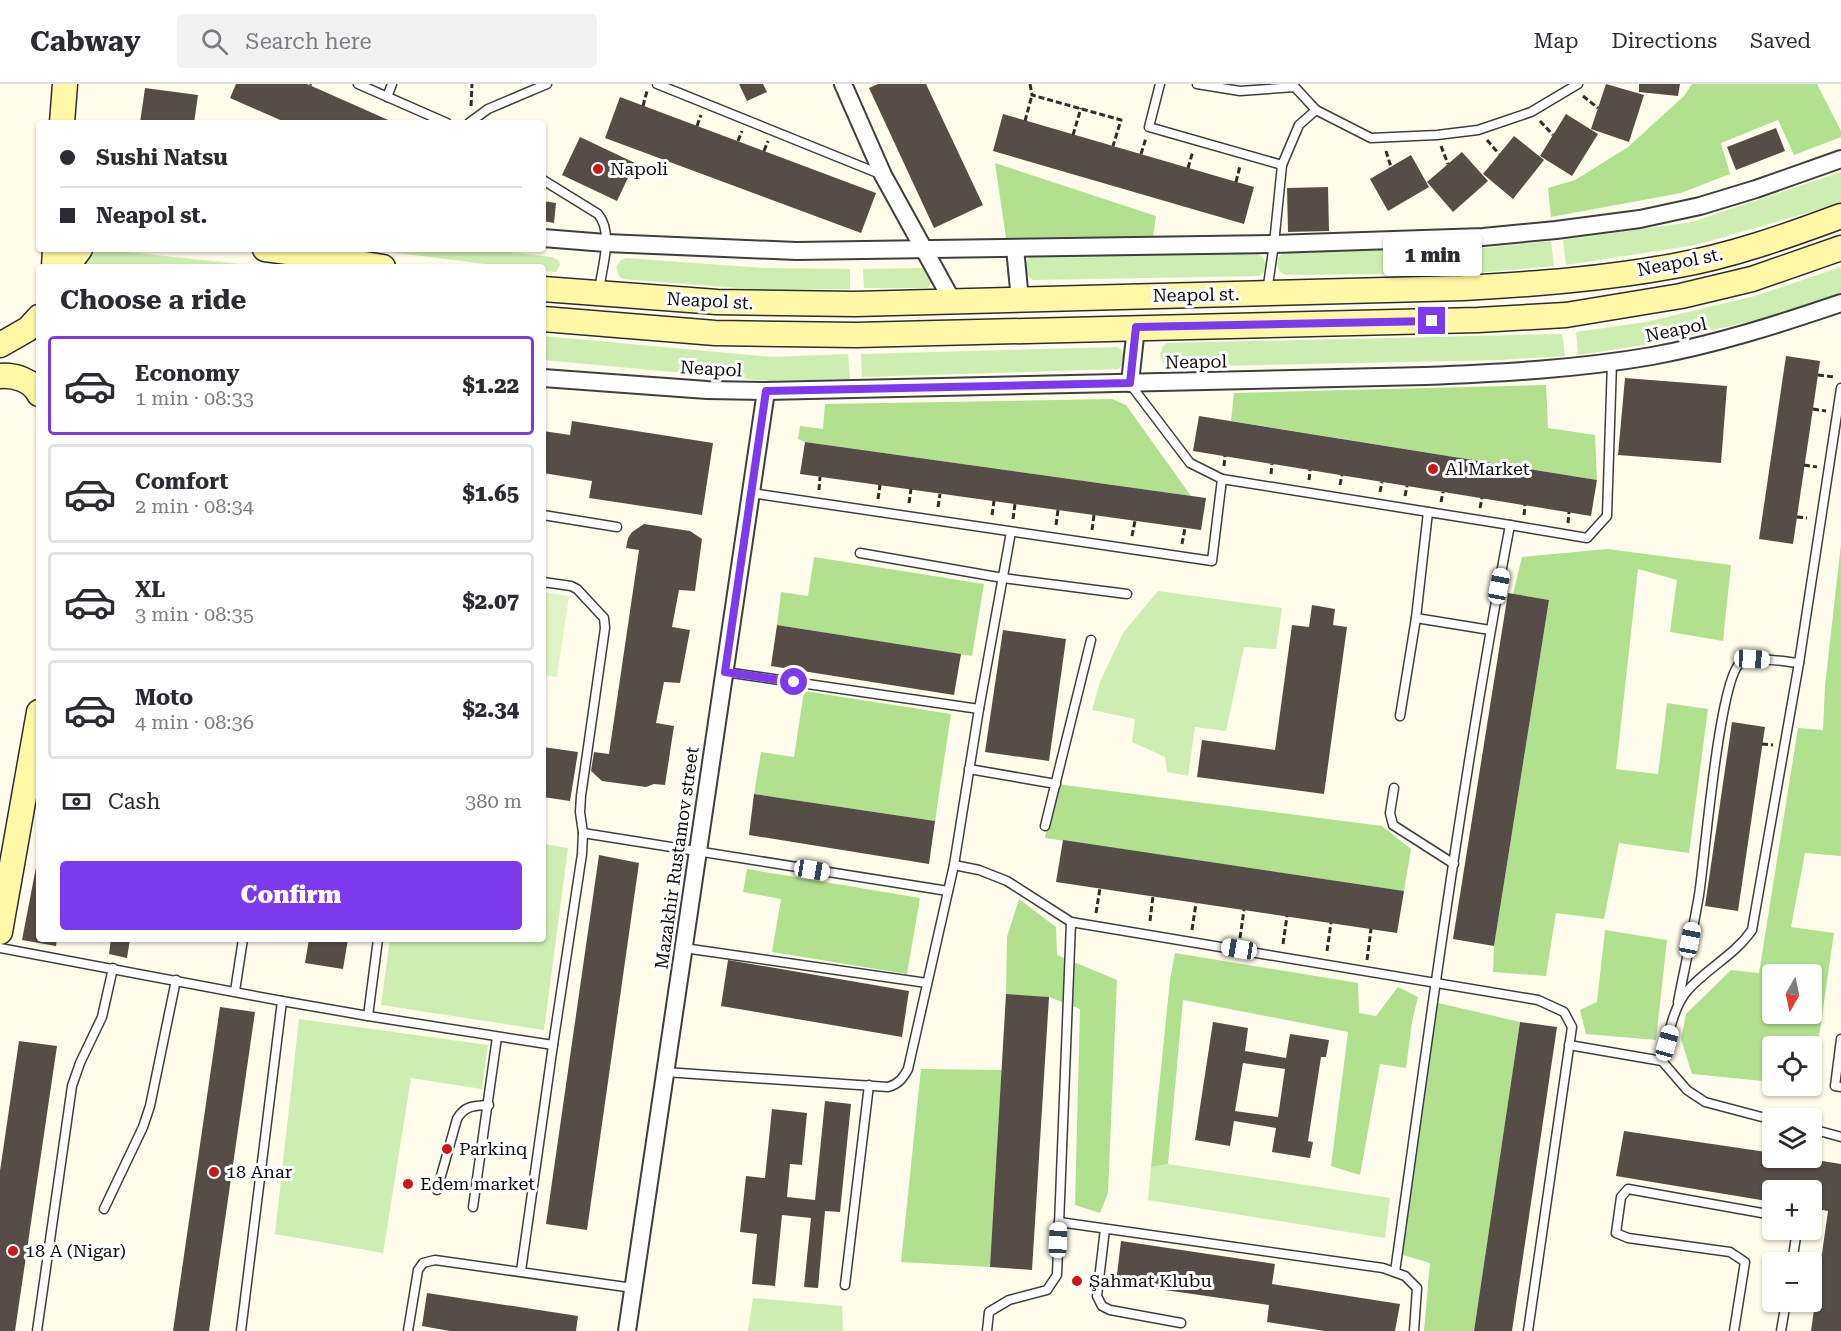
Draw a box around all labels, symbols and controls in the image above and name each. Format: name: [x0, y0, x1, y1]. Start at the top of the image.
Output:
search box: [177, 14, 597, 68]
text: Cabway: [30, 25, 141, 58]
icon: search: [198, 25, 231, 58]
text: Search here: [246, 29, 372, 54]
text: Map: [1534, 29, 1578, 53]
text: Directions: [1611, 29, 1717, 53]
text: Saved: [1750, 29, 1811, 53]
text: Sushi Natsu: [96, 145, 228, 170]
place label: Napoli: [610, 158, 668, 179]
marker: Napoli: [591, 162, 605, 176]
text: Neapol st.: [96, 203, 208, 228]
callout: 1 min: [1382, 234, 1482, 276]
text: 1 min: [1404, 243, 1461, 267]
street label: Neapol st.: [1635, 243, 1725, 280]
street label: Neapol st.: [1152, 283, 1240, 306]
text: Choose a ride: [60, 284, 246, 316]
street label: Neapol st.: [666, 288, 754, 313]
route end: [1418, 307, 1445, 334]
street label: Neapol: [1643, 313, 1709, 346]
street label: Neapol: [1165, 350, 1228, 373]
street label: Neapol: [679, 356, 743, 381]
icon: car: [63, 359, 117, 413]
text: Economy: [135, 361, 239, 386]
text: $1.22: [462, 373, 519, 398]
text: 1 min · 08:33: [135, 386, 254, 410]
place label: Al Market: [1445, 458, 1530, 479]
marker: Al Market: [1426, 462, 1440, 476]
icon: car: [63, 467, 117, 521]
text: Comfort: [135, 469, 228, 494]
text: $1.65: [462, 481, 519, 506]
text: 2 min · 08:34: [135, 494, 254, 518]
car: [1487, 567, 1511, 605]
icon: car: [63, 575, 117, 629]
text: XL: [135, 577, 165, 602]
text: $2.07: [462, 589, 519, 614]
text: 3 min · 08:35: [135, 602, 254, 626]
car: [1734, 649, 1770, 669]
route start: [780, 668, 807, 695]
icon: car: [63, 683, 117, 737]
text: Moto: [135, 685, 193, 710]
text: $2.34: [462, 697, 519, 722]
text: 4 min · 08:36: [135, 710, 254, 734]
street label: Mazakhir Rustamov street: [650, 745, 703, 971]
icon: cash: [60, 785, 93, 818]
text: Cash: [108, 789, 160, 814]
text: 380 m: [465, 789, 522, 813]
car: [793, 858, 831, 882]
button: Confirm: [60, 861, 522, 930]
car: [1678, 921, 1702, 959]
car: [1220, 937, 1258, 961]
north arrow: [1762, 964, 1822, 1024]
map controls: [1762, 964, 1822, 1312]
car: [1653, 1023, 1681, 1063]
button: locate: [1762, 1036, 1822, 1096]
button: layers: [1762, 1108, 1822, 1168]
place label: Parkinq: [459, 1138, 528, 1159]
marker: Parkinq: [440, 1142, 454, 1156]
place label: 18 Anar: [226, 1161, 292, 1182]
marker: 18 Anar: [207, 1165, 221, 1179]
place label: Edem market: [420, 1173, 535, 1194]
marker: Edem market: [401, 1177, 415, 1191]
button: +: [1762, 1180, 1822, 1240]
car: [1048, 1222, 1068, 1258]
place label: 18 A (Nigar): [25, 1240, 126, 1261]
marker: 18 A (Nigar): [6, 1244, 20, 1258]
button: −: [1762, 1252, 1822, 1312]
place label: Şahmat Klubu: [1089, 1270, 1212, 1291]
marker: Şahmat Klubu: [1070, 1274, 1084, 1288]

